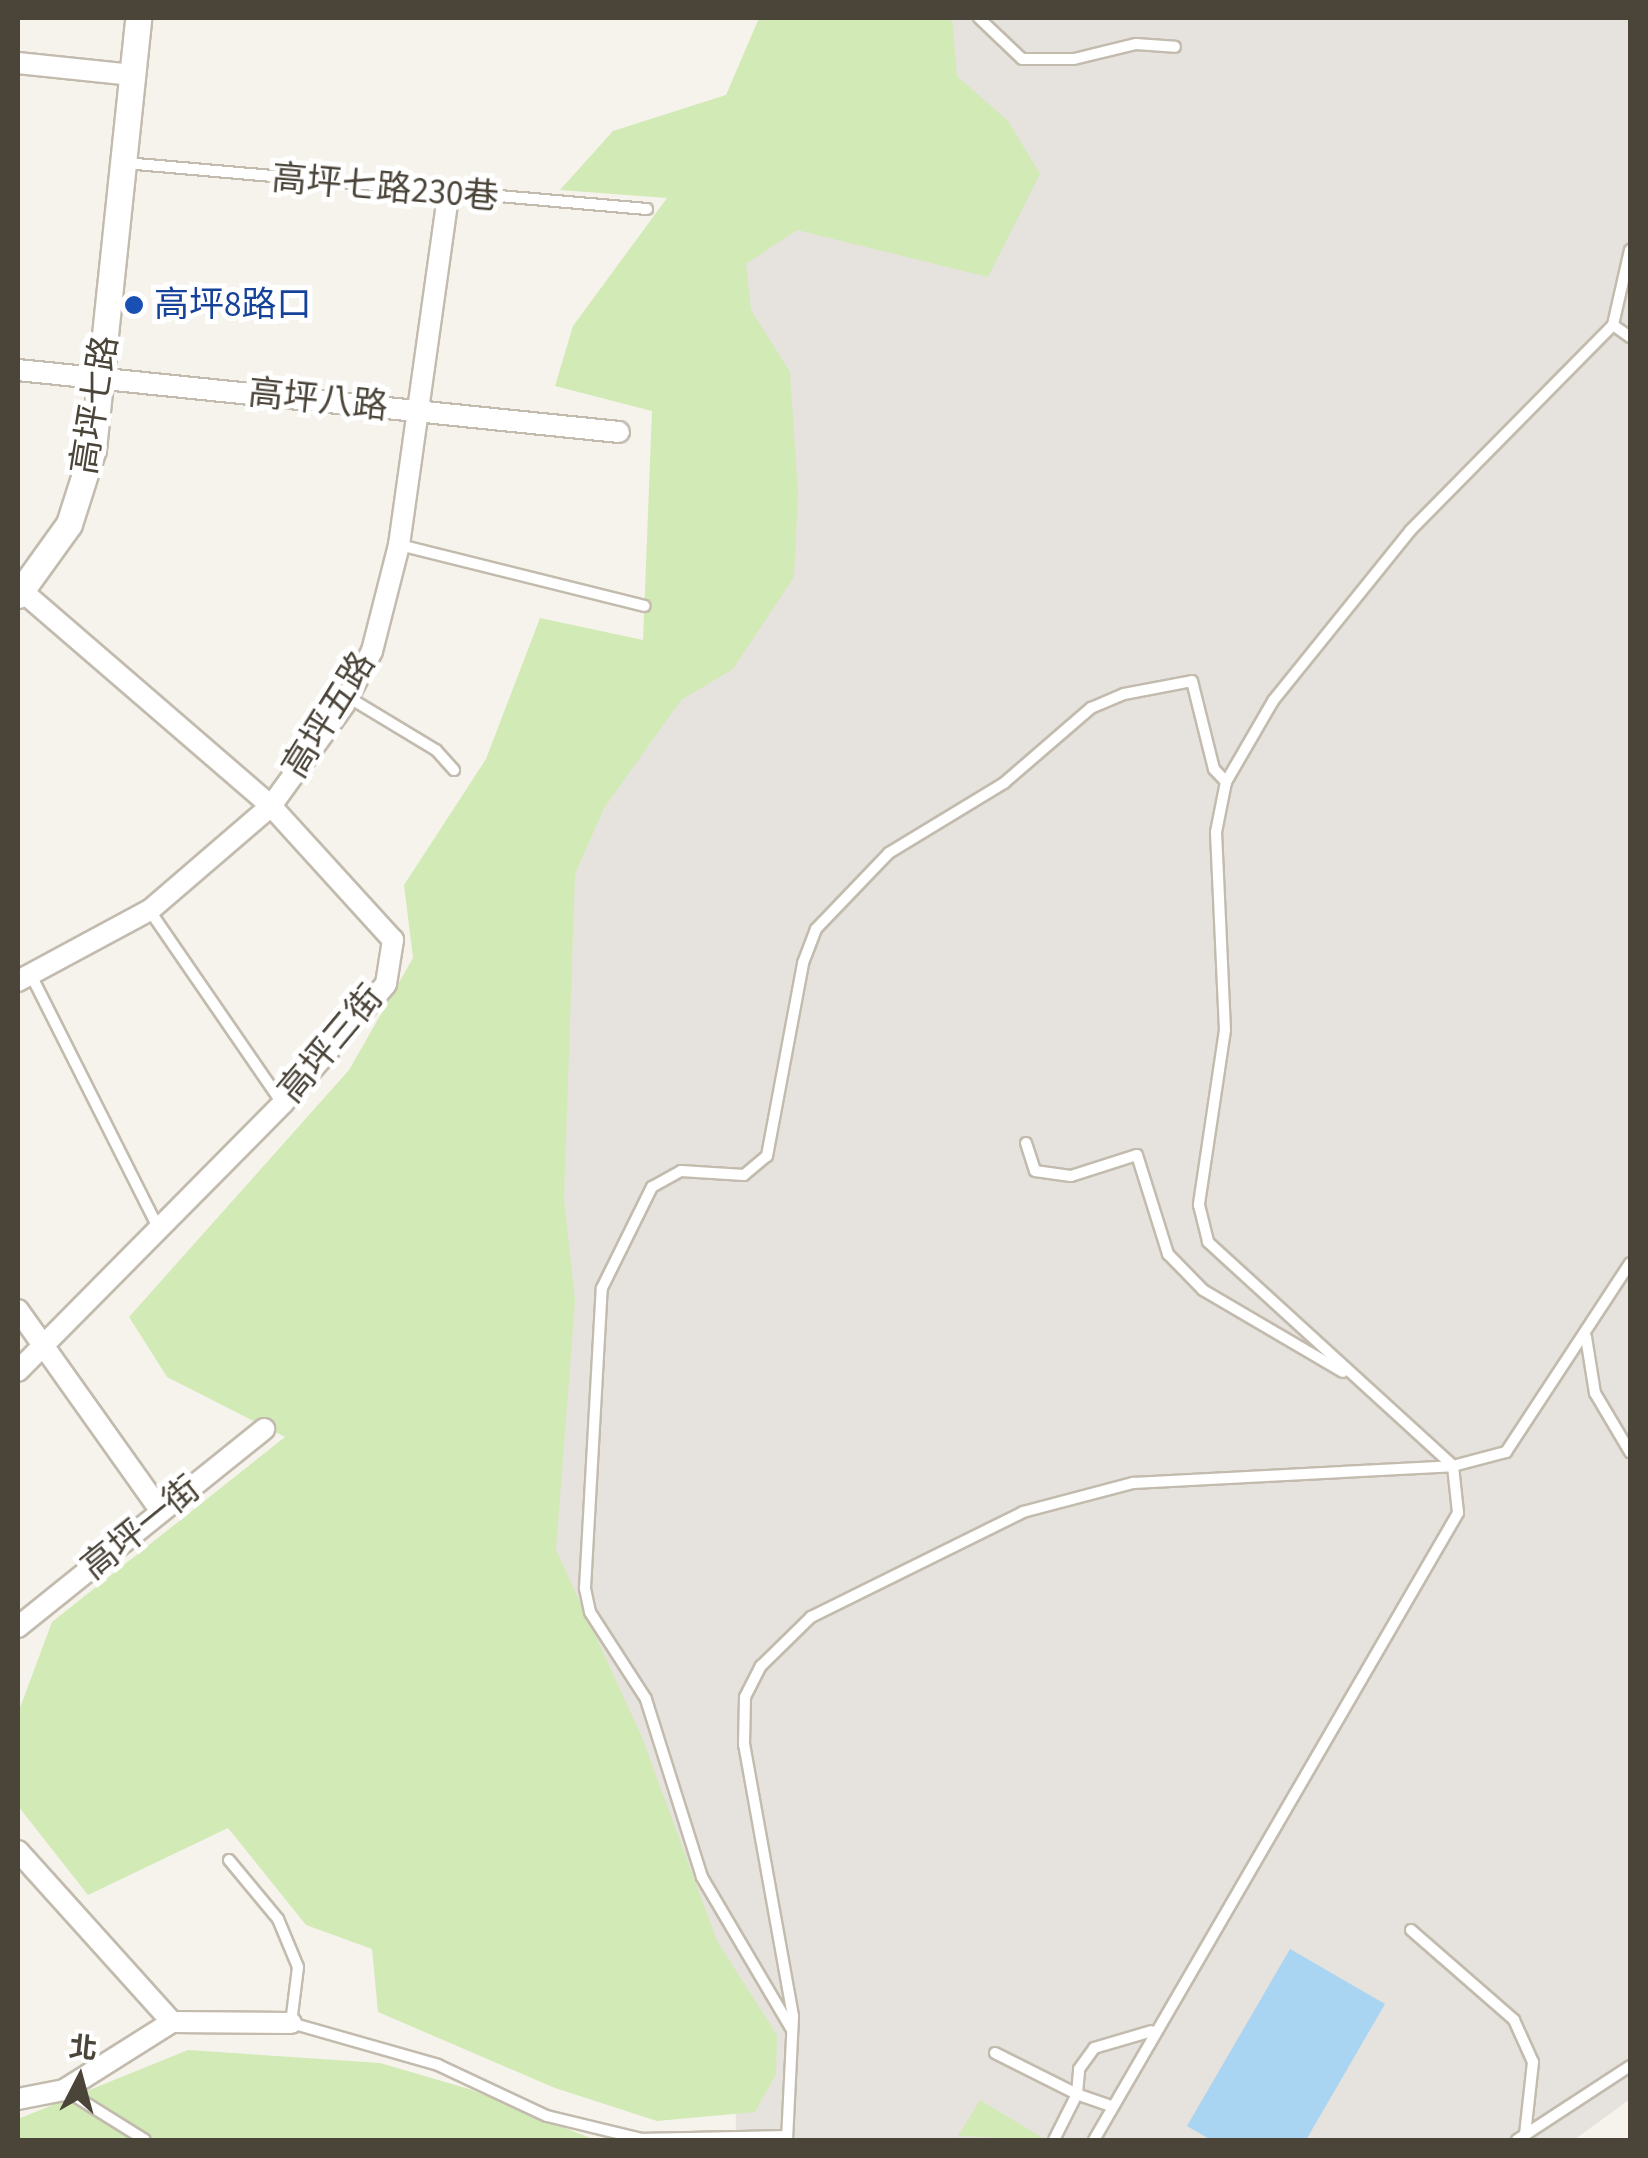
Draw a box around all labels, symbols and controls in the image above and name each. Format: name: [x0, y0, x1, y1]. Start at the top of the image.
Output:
street label: 高坪七路230巷: [270, 157, 500, 219]
place label: 高坪8路口: [154, 284, 311, 326]
marker: 高坪8路口: [123, 294, 145, 316]
street label: 高坪七路: [63, 333, 127, 477]
street label: 高坪八路: [246, 372, 390, 428]
street label: 高坪五路: [274, 645, 384, 785]
street label: 高坪三街: [270, 977, 392, 1111]
street label: 高坪一街: [73, 1468, 209, 1588]
text: 北: [67, 2027, 99, 2070]
north arrow: [30, 2028, 130, 2128]

